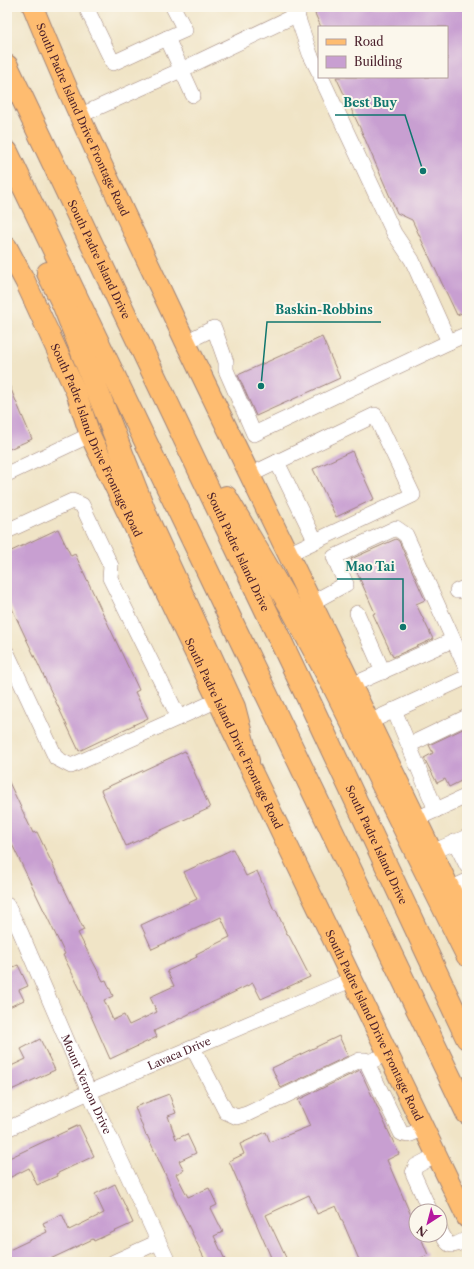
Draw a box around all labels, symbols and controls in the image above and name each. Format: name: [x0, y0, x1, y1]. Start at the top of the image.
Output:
street label: South Padre Island Drive Frontage Road: [33, 21, 132, 219]
legend: [318, 26, 448, 78]
text: Road: [354, 34, 384, 49]
text: Building: [354, 54, 402, 69]
callout: Best Buy: [335, 91, 405, 115]
text: Best Buy: [343, 95, 397, 110]
street label: South Padre Island Drive: [65, 197, 133, 321]
callout: Baskin-Robbins: [267, 298, 381, 322]
text: Baskin-Robbins: [275, 302, 373, 317]
street label: South Padre Island Drive Frontage Road: [48, 341, 145, 539]
street label: South Padre Island Drive: [204, 490, 272, 614]
callout: Mao Tai: [337, 555, 403, 579]
text: Mao Tai: [345, 559, 395, 574]
street label: South Padre Island Drive Frontage Road: [182, 636, 286, 831]
street label: South Padre Island Drive: [343, 783, 410, 907]
street label: South Padre Island Drive Frontage Road: [322, 928, 426, 1123]
street label: Mount Vernon Drive: [58, 1032, 115, 1136]
street label: Lavaca Drive: [145, 1034, 213, 1073]
north arrow: [408, 1203, 448, 1243]
text: N: [414, 1222, 430, 1240]

